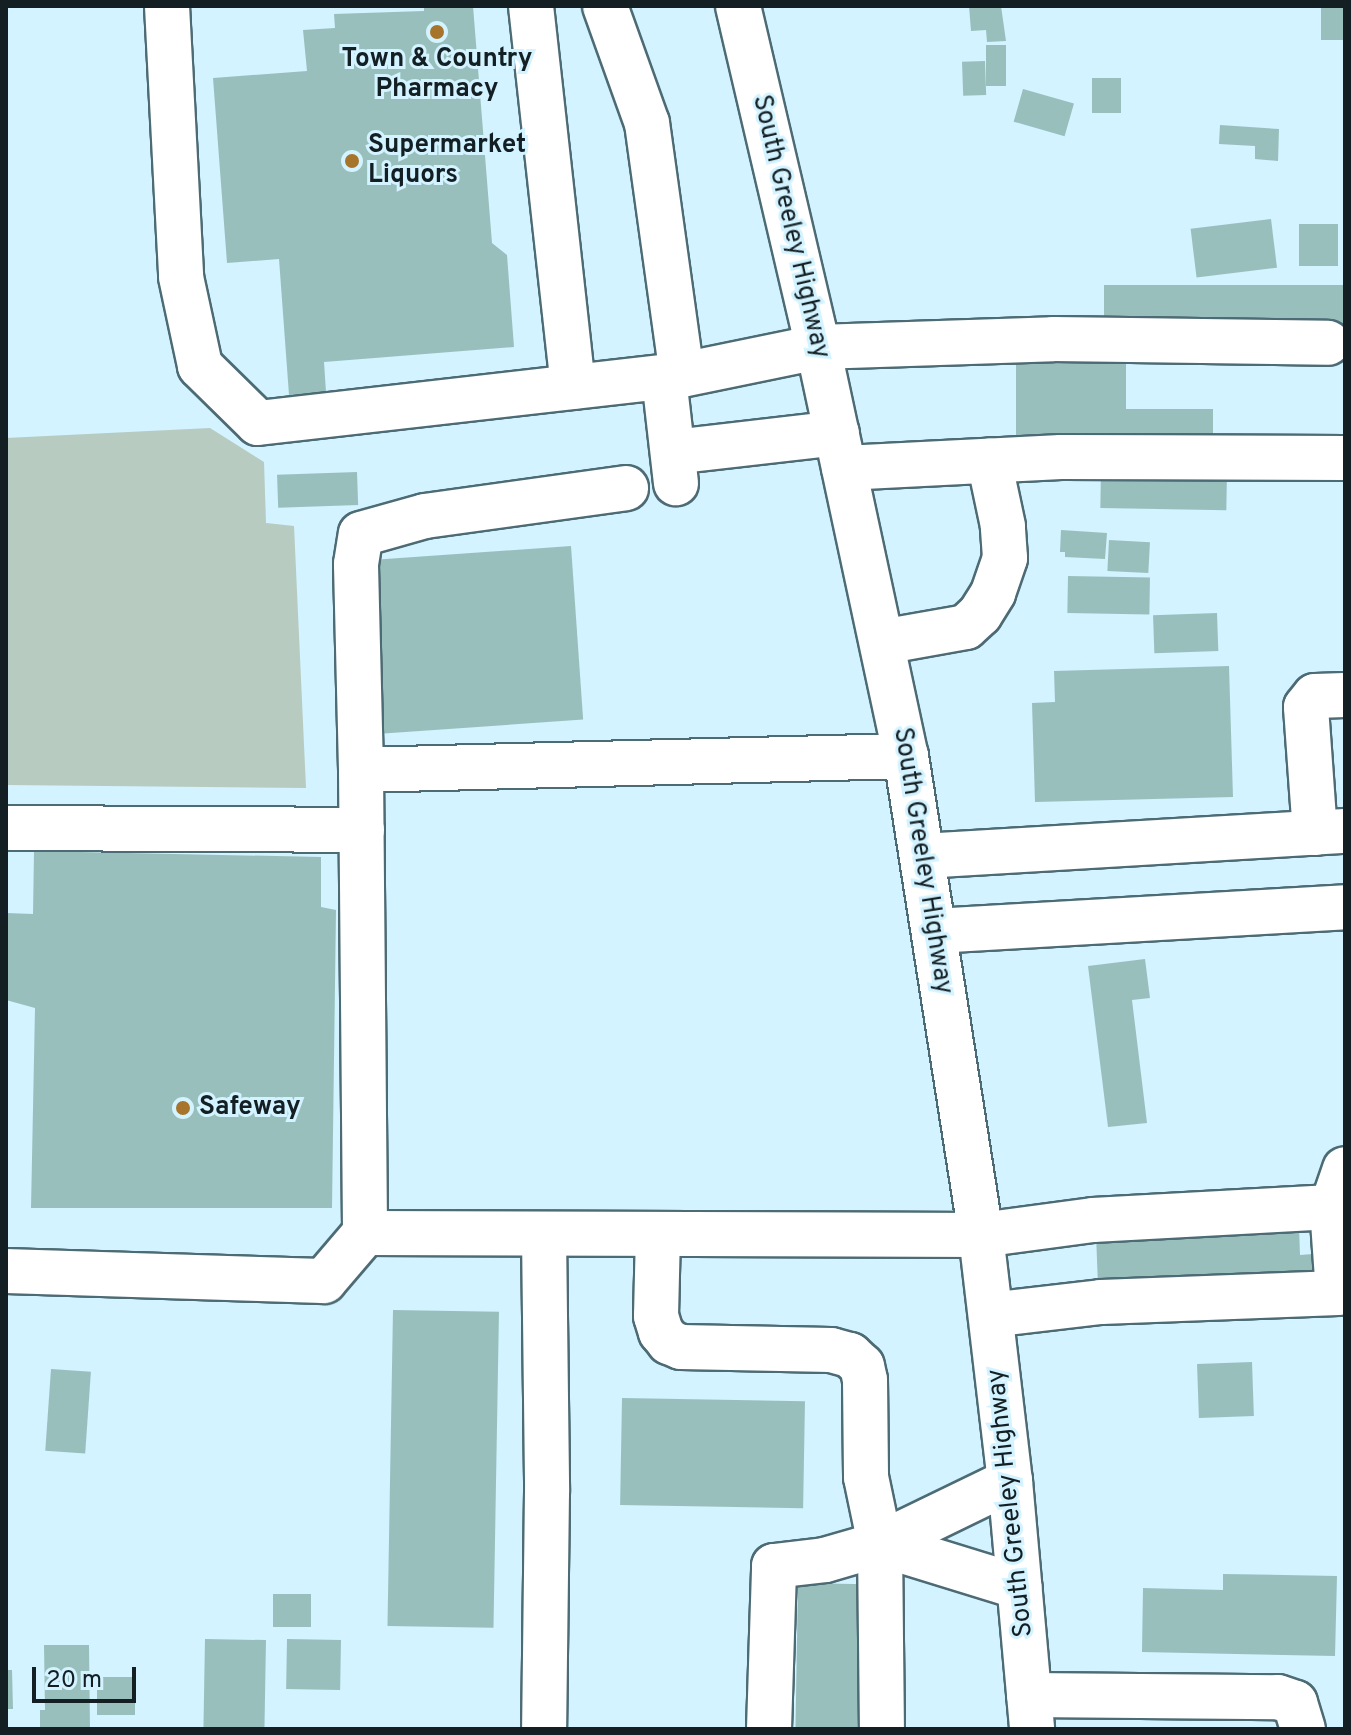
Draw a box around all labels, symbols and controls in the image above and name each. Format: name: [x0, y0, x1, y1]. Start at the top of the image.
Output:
marker: Town & Country Pharmacy: [428, 23, 446, 41]
place label: Town & Country Pharmacy: [342, 44, 532, 106]
street label: South Greeley Highway: [744, 92, 836, 362]
place label: Supermarket Liquors: [368, 130, 526, 192]
marker: Supermarket Liquors: [343, 152, 361, 170]
street label: South Greeley Highway: [885, 725, 959, 997]
place label: Safeway: [199, 1092, 301, 1124]
marker: Safeway: [174, 1099, 192, 1117]
street label: South Greeley Highway: [981, 1367, 1041, 1639]
scale bar: [36, 1651, 140, 1701]
text: 20 m: [46, 1666, 102, 1696]

